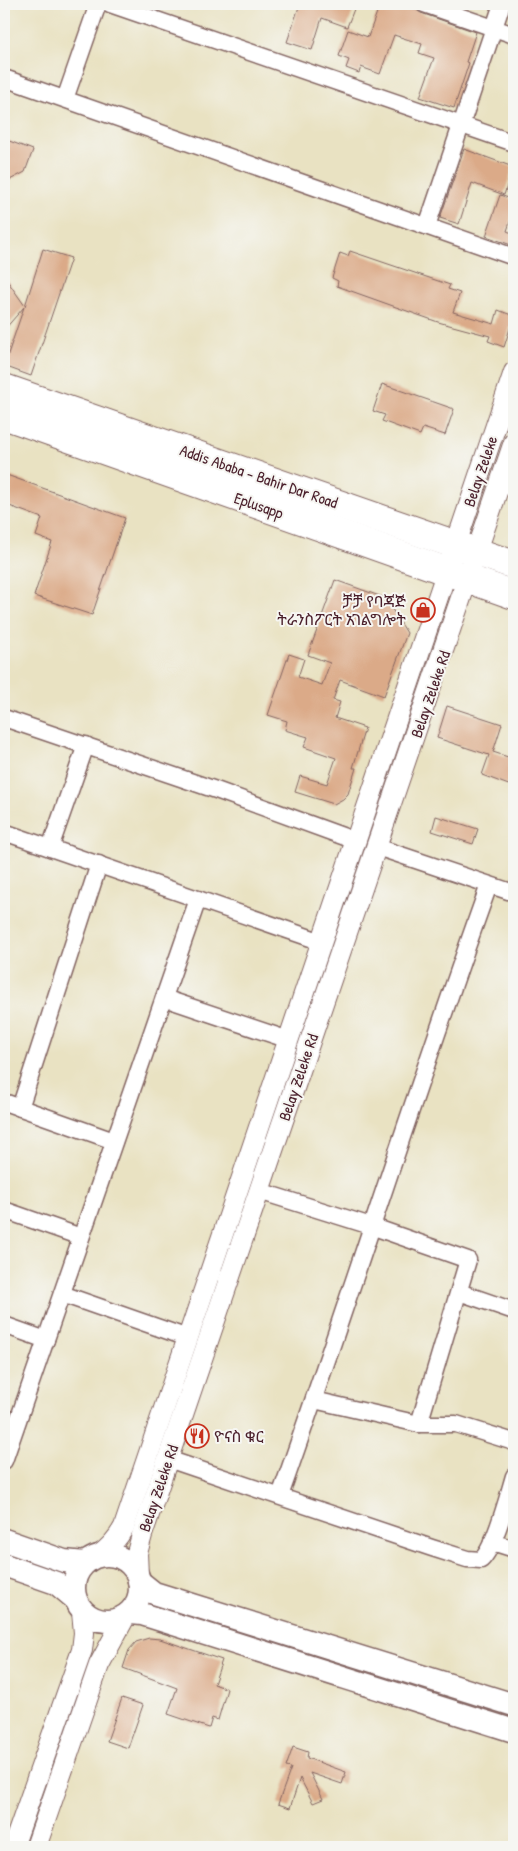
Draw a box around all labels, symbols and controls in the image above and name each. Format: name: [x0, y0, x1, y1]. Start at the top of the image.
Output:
street label: Belay Zeleke: [458, 432, 503, 509]
street label: Addis Ababa - Bahir Dar Road: [177, 439, 341, 513]
street label: Eplusapp: [231, 486, 287, 524]
place label: ቻቻ የባጃጅ ትራንስፖርት አገልግሎት: [277, 590, 406, 630]
shop icon: ቻቻ የባጃጅ ትራንስፖርት አገልግሎት: [410, 597, 436, 623]
street label: Belay Zeleke Rd: [405, 648, 455, 740]
street label: Belay Zeleke Rd: [273, 1031, 323, 1123]
restaurant icon: ዮናስ ቁር: [184, 1423, 210, 1449]
place label: ዮናስ ቁር: [214, 1425, 264, 1447]
street label: Belay Zeleke Rd: [133, 1442, 183, 1534]

